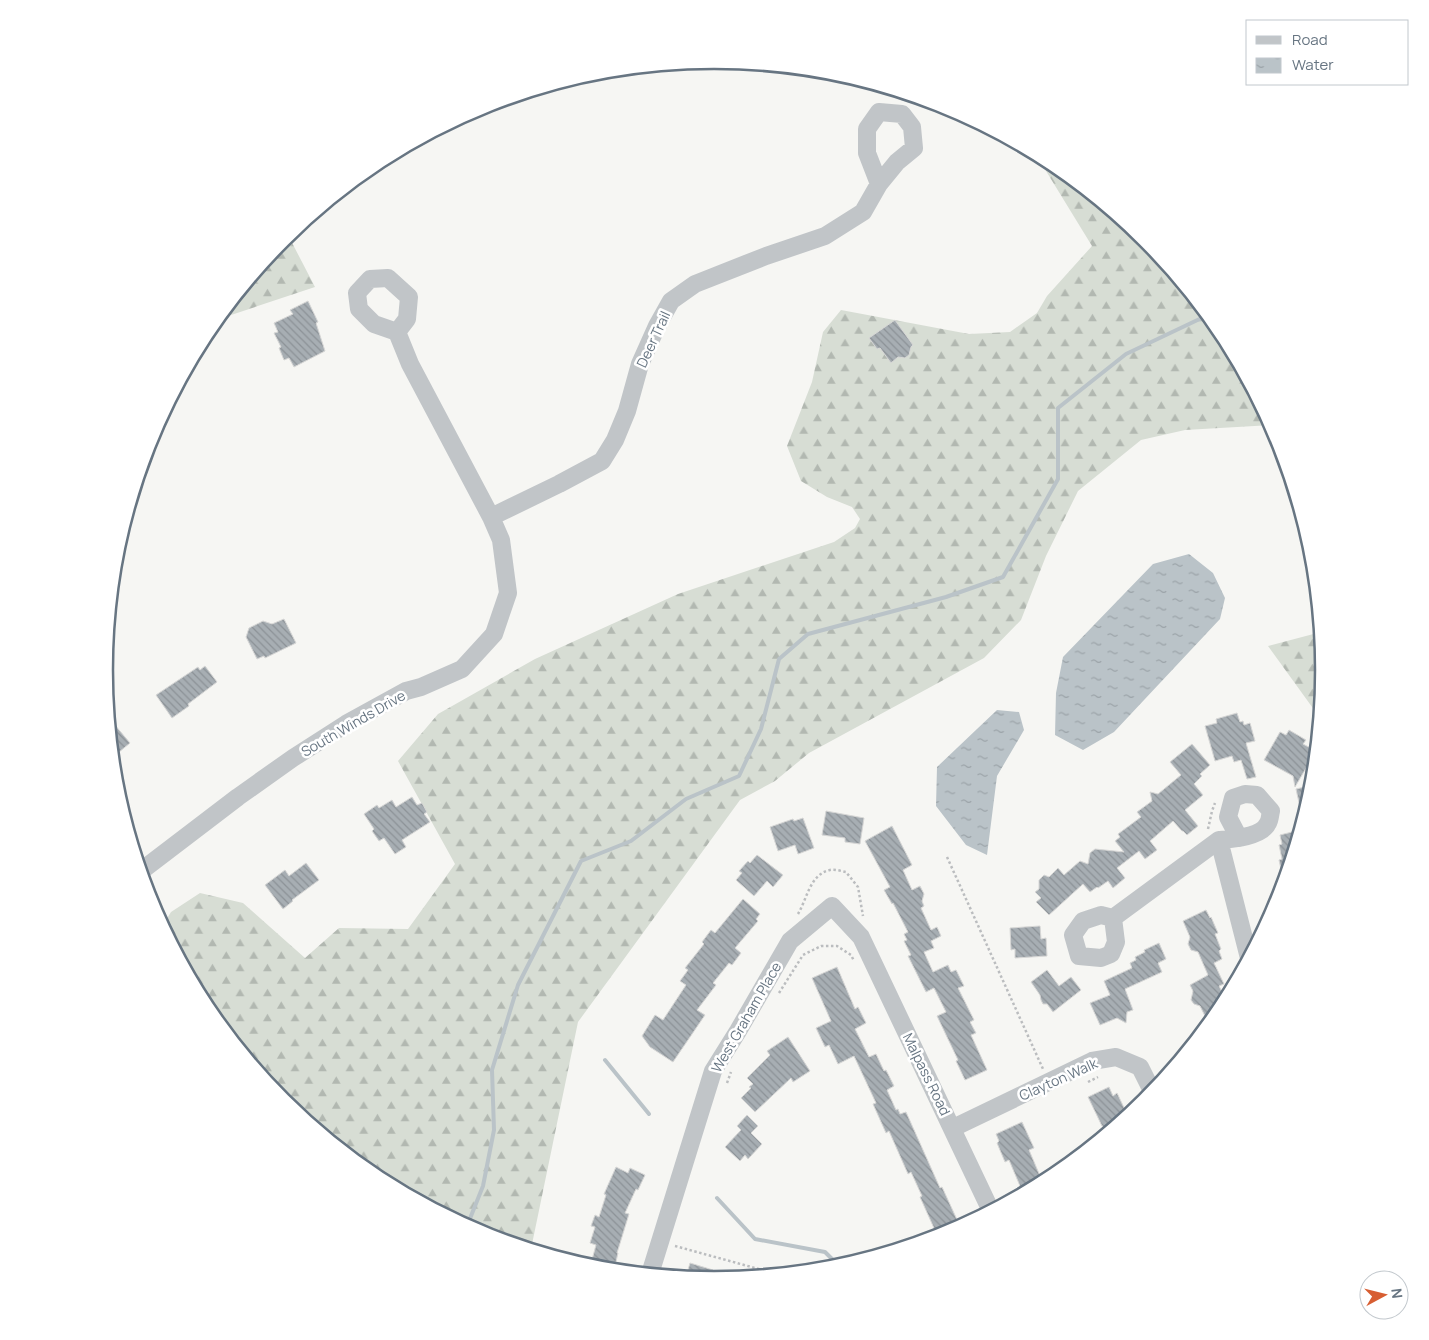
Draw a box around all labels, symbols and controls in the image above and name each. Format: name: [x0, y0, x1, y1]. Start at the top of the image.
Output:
legend: [1246, 20, 1409, 85]
text: Road: [1292, 29, 1328, 50]
text: Water: [1292, 54, 1334, 75]
street label: Deer Trail: [632, 308, 674, 370]
street label: South Winds Drive: [297, 685, 409, 761]
street label: West Graham Place: [707, 958, 785, 1076]
street label: Malpass Road: [899, 1030, 955, 1118]
street label: Clayton Walk: [1016, 1053, 1101, 1105]
north arrow: [1359, 1270, 1409, 1320]
text: N: [1387, 1287, 1407, 1300]

